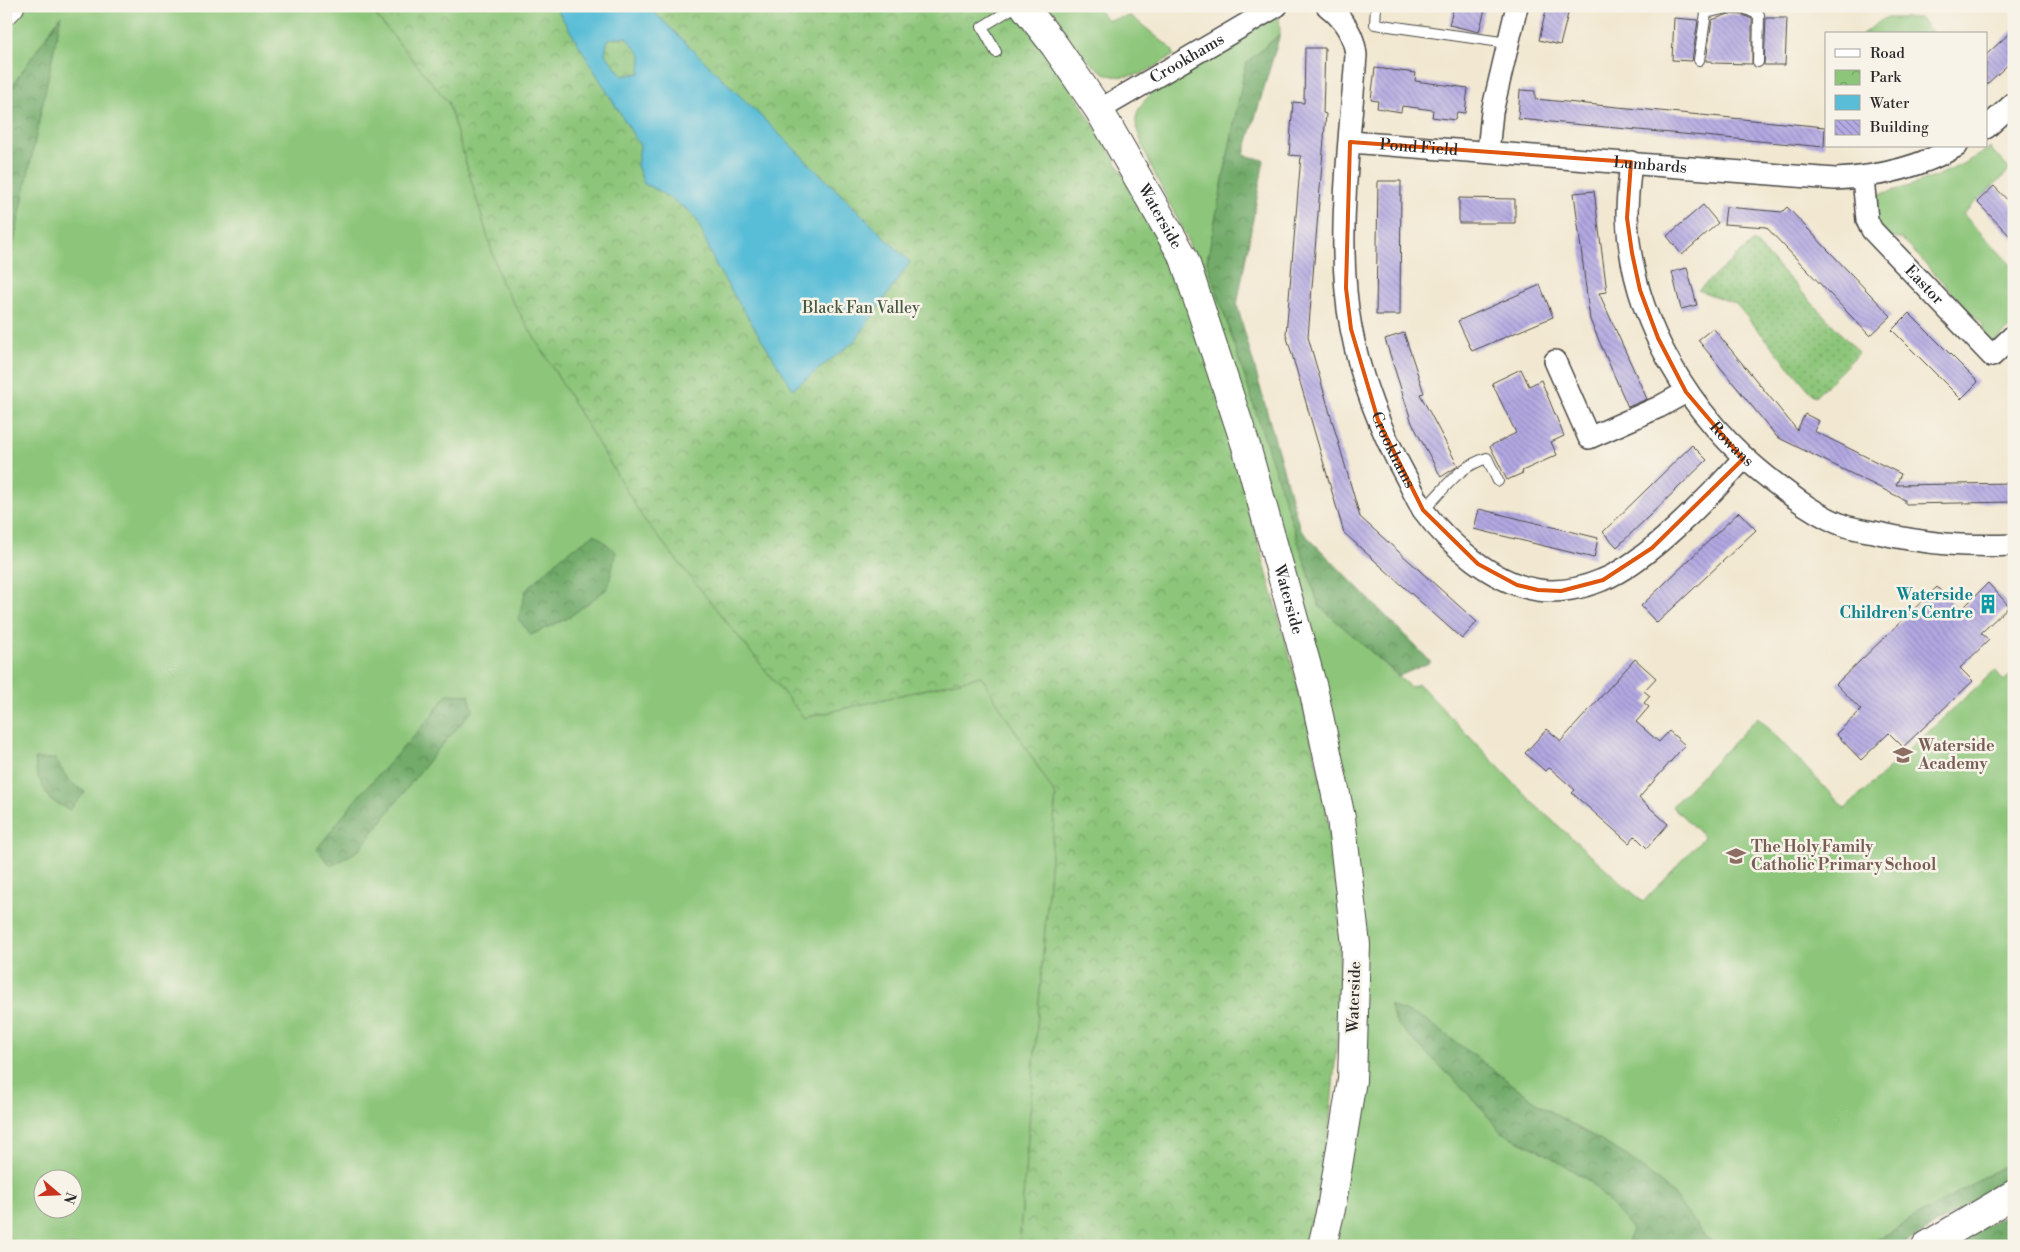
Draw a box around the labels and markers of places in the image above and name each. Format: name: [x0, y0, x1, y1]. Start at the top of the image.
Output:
place label: Waterside Children's Centre: [1840, 585, 1973, 623]
building icon: Waterside Children's Centre: [1977, 593, 1999, 615]
place label: Waterside Academy: [1917, 736, 1995, 774]
school or university icon: Waterside Academy: [1892, 744, 1914, 766]
place label: The Holy Family Catholic Primary School: [1751, 837, 1937, 875]
school or university icon: The Holy Family Catholic Primary School: [1725, 845, 1747, 867]

